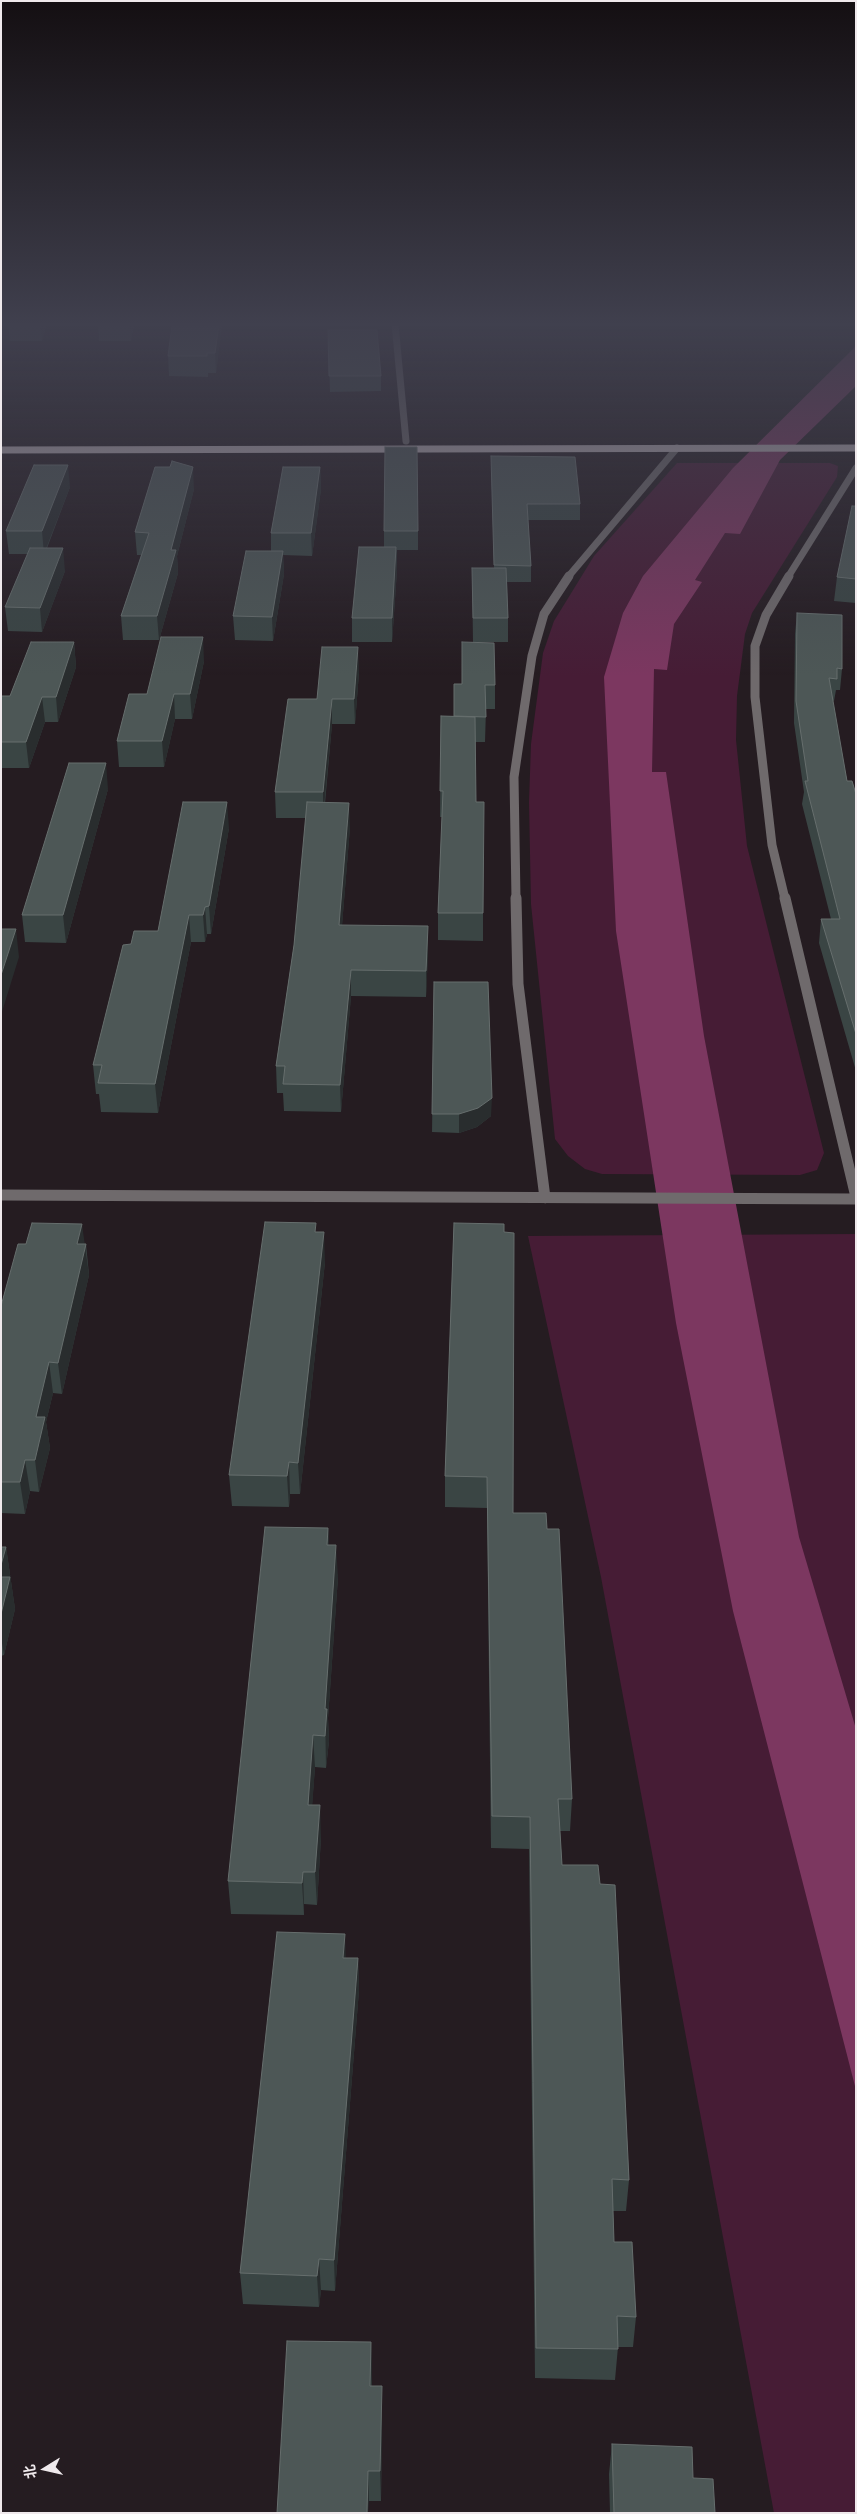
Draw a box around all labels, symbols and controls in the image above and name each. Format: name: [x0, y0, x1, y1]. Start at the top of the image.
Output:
north arrow: [20, 2444, 70, 2494]
text: 北: [19, 2463, 40, 2480]

